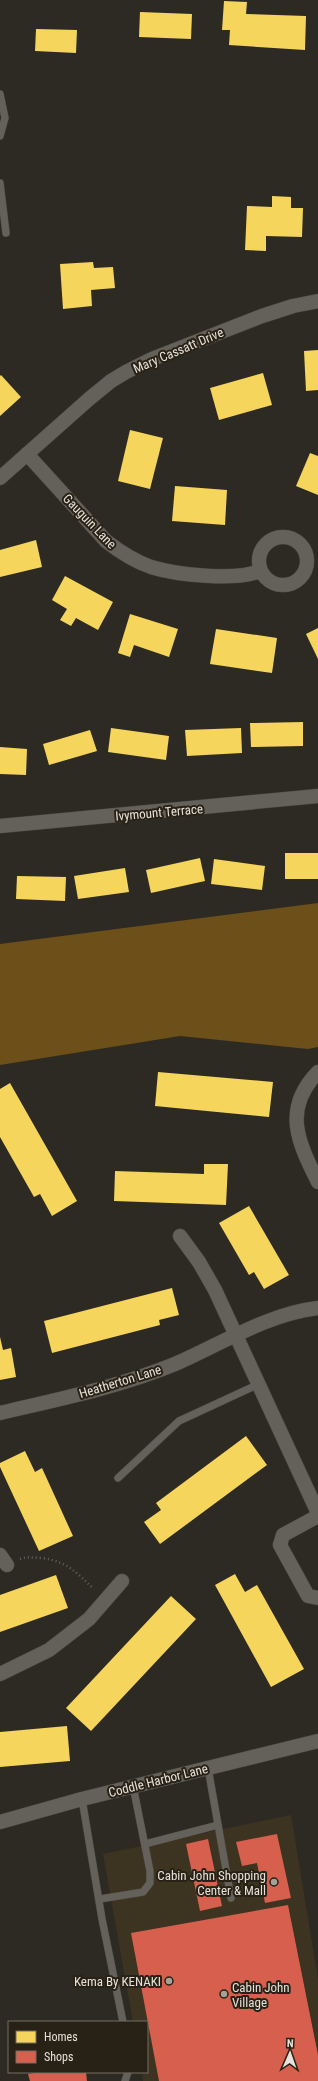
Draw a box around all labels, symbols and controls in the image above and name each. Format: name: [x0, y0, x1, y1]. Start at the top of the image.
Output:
street label: Mary Cassatt Drive: [131, 325, 226, 376]
street label: Gauguin Lane: [60, 491, 119, 552]
street label: Ivymount Terrace: [115, 801, 203, 824]
street label: Heatherton Lane: [77, 1362, 163, 1401]
street label: Coddle Harbor Lane: [107, 1761, 209, 1800]
place label: Cabin John Shopping Center & Mall: [157, 1868, 266, 1898]
marker: Cabin John Shopping Center & Mall: [269, 1877, 279, 1887]
place label: Kema By KENAKI: [74, 1974, 161, 1989]
marker: Kema By KENAKI: [164, 1976, 174, 1986]
place label: Cabin John Village: [232, 1980, 290, 2010]
marker: Cabin John Village: [219, 1989, 229, 1999]
legend: [8, 2021, 148, 2073]
text: Homes: [44, 2030, 78, 2044]
north arrow: [270, 2033, 310, 2073]
text: N: [287, 2037, 294, 2050]
text: Shops: [44, 2050, 73, 2064]

